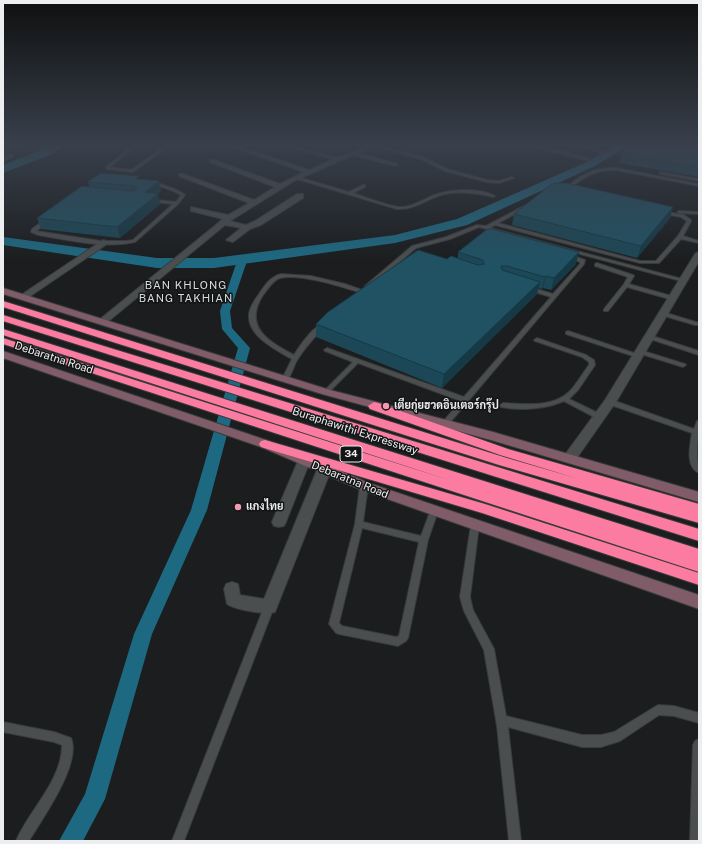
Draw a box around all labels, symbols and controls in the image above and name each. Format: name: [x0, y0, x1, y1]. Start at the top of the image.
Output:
district label: BAN KHLONG BANG TAKHIAN: [139, 279, 233, 305]
street label: Debaratna Road: [13, 339, 95, 377]
place label: เตียกุ่ยฮวดอินเตอร์กรุ๊ป: [394, 399, 499, 413]
marker: เตียกุ่ยฮวดอินเตอร์กรุ๊ป: [381, 401, 391, 411]
street label: Buraphawithi Expressway: [291, 404, 419, 458]
road number: 34: [340, 446, 362, 462]
street label: Debaratna Road: [310, 459, 390, 501]
place label: แกงไทย: [246, 500, 283, 514]
marker: แกงไทย: [233, 502, 243, 512]

